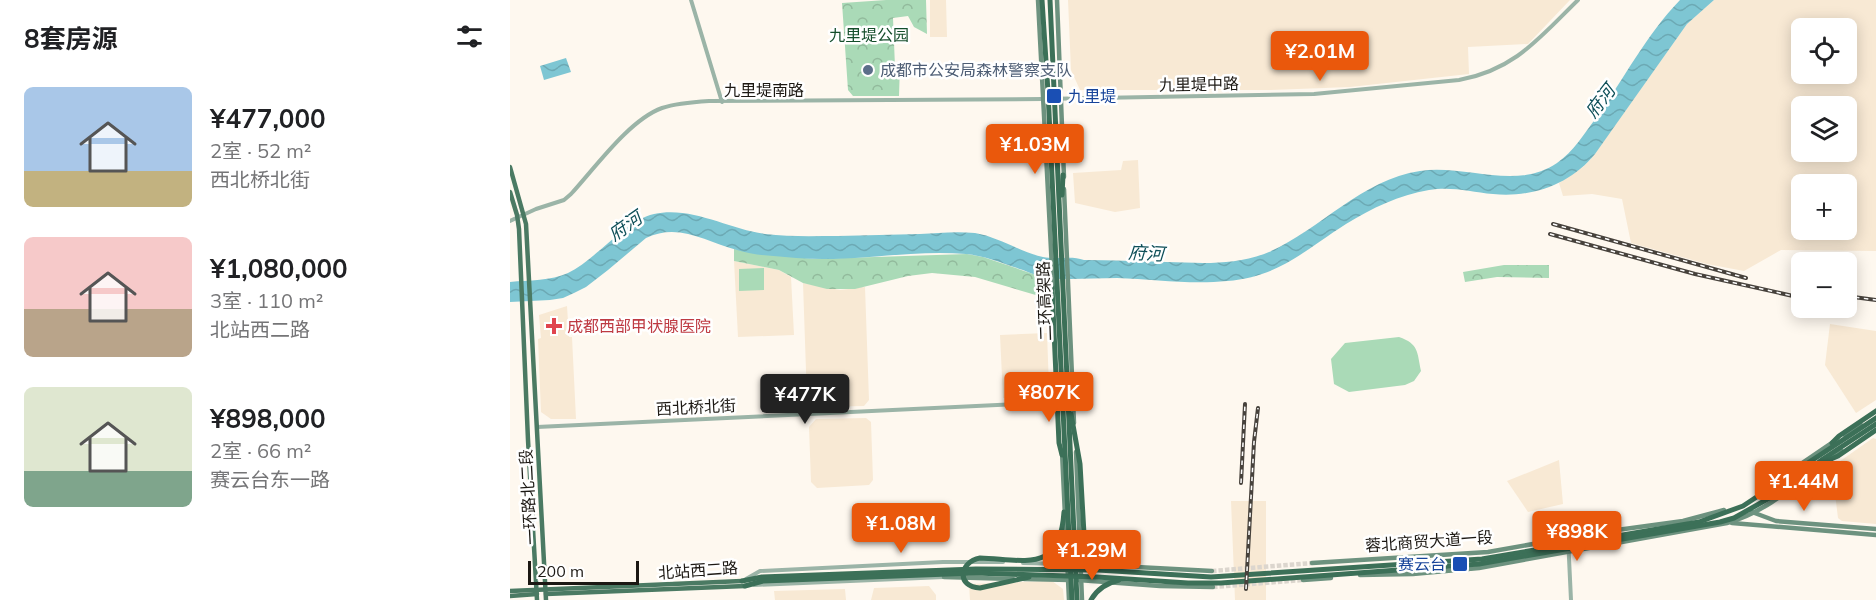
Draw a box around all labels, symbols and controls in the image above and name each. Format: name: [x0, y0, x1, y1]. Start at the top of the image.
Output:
map controls: [1791, 18, 1857, 318]
button: locate: [1791, 18, 1857, 84]
icon: filters: [453, 20, 486, 53]
text: 8套房源: [24, 22, 118, 55]
park label: 九里堤公园: [829, 25, 909, 45]
pin: ¥2.01M: [1271, 31, 1369, 82]
text: ¥2.01M: [1285, 38, 1355, 63]
place label: 成都市公安局森林警察支队: [880, 60, 1072, 80]
marker: 成都市公安局森林警察支队: [861, 63, 875, 77]
street label: 九里堤中路: [1159, 73, 1239, 95]
water label: 府河: [1580, 77, 1622, 122]
street label: 九里堤南路: [724, 80, 804, 100]
place label: 九里堤: [1068, 86, 1116, 106]
marker: 九里堤: [1045, 87, 1063, 105]
button: layers: [1791, 96, 1857, 162]
text: ¥477,000: [210, 102, 326, 135]
icon: home: [72, 111, 144, 183]
pin: ¥1.03M: [986, 124, 1084, 175]
text: ¥1.03M: [1000, 131, 1070, 156]
text: 2室 · 52 m²: [210, 138, 311, 163]
text: 西北桥北街: [210, 167, 310, 192]
button: +: [1791, 174, 1857, 240]
water label: 府河: [604, 205, 649, 246]
water label: 府河: [1127, 241, 1168, 266]
text: ¥1,080,000: [210, 252, 348, 285]
button: −: [1791, 252, 1857, 318]
icon: home: [72, 261, 144, 333]
street label: 二环高架路: [1033, 261, 1055, 341]
text: 3室 · 110 m²: [210, 288, 323, 313]
place label: 成都西部甲状腺医院: [567, 316, 711, 336]
text: 北站西二路: [210, 317, 310, 342]
marker: 成都西部甲状腺医院: [545, 317, 563, 335]
pin: ¥807K: [1007, 372, 1091, 423]
pin: ¥477K: [763, 374, 847, 425]
text: ¥807K: [1018, 379, 1080, 404]
text: ¥477K: [774, 381, 836, 406]
street label: 西北桥北街: [656, 395, 736, 419]
text: ¥898,000: [210, 402, 326, 435]
icon: home: [72, 411, 144, 483]
text: 2室 · 66 m²: [210, 438, 311, 463]
street label: 一环路北二段: [516, 449, 540, 545]
pin: ¥1.44M: [1755, 461, 1853, 512]
text: 赛云台东一路: [210, 467, 330, 492]
text: ¥1.44M: [1769, 468, 1839, 493]
pin: ¥1.08M: [852, 503, 950, 554]
text: ¥1.08M: [866, 510, 936, 535]
pin: ¥898K: [1535, 511, 1619, 562]
text: ¥898K: [1546, 518, 1608, 543]
street label: 蓉北商贸大道一段: [1364, 527, 1494, 555]
pin: ¥1.29M: [1043, 530, 1141, 581]
text: ¥1.29M: [1057, 537, 1127, 562]
place label: 赛云台: [1398, 554, 1446, 574]
marker: 赛云台: [1451, 555, 1469, 573]
street label: 北站西二路: [657, 557, 739, 583]
scale bar: [528, 558, 639, 586]
text: 200 m: [537, 561, 584, 581]

